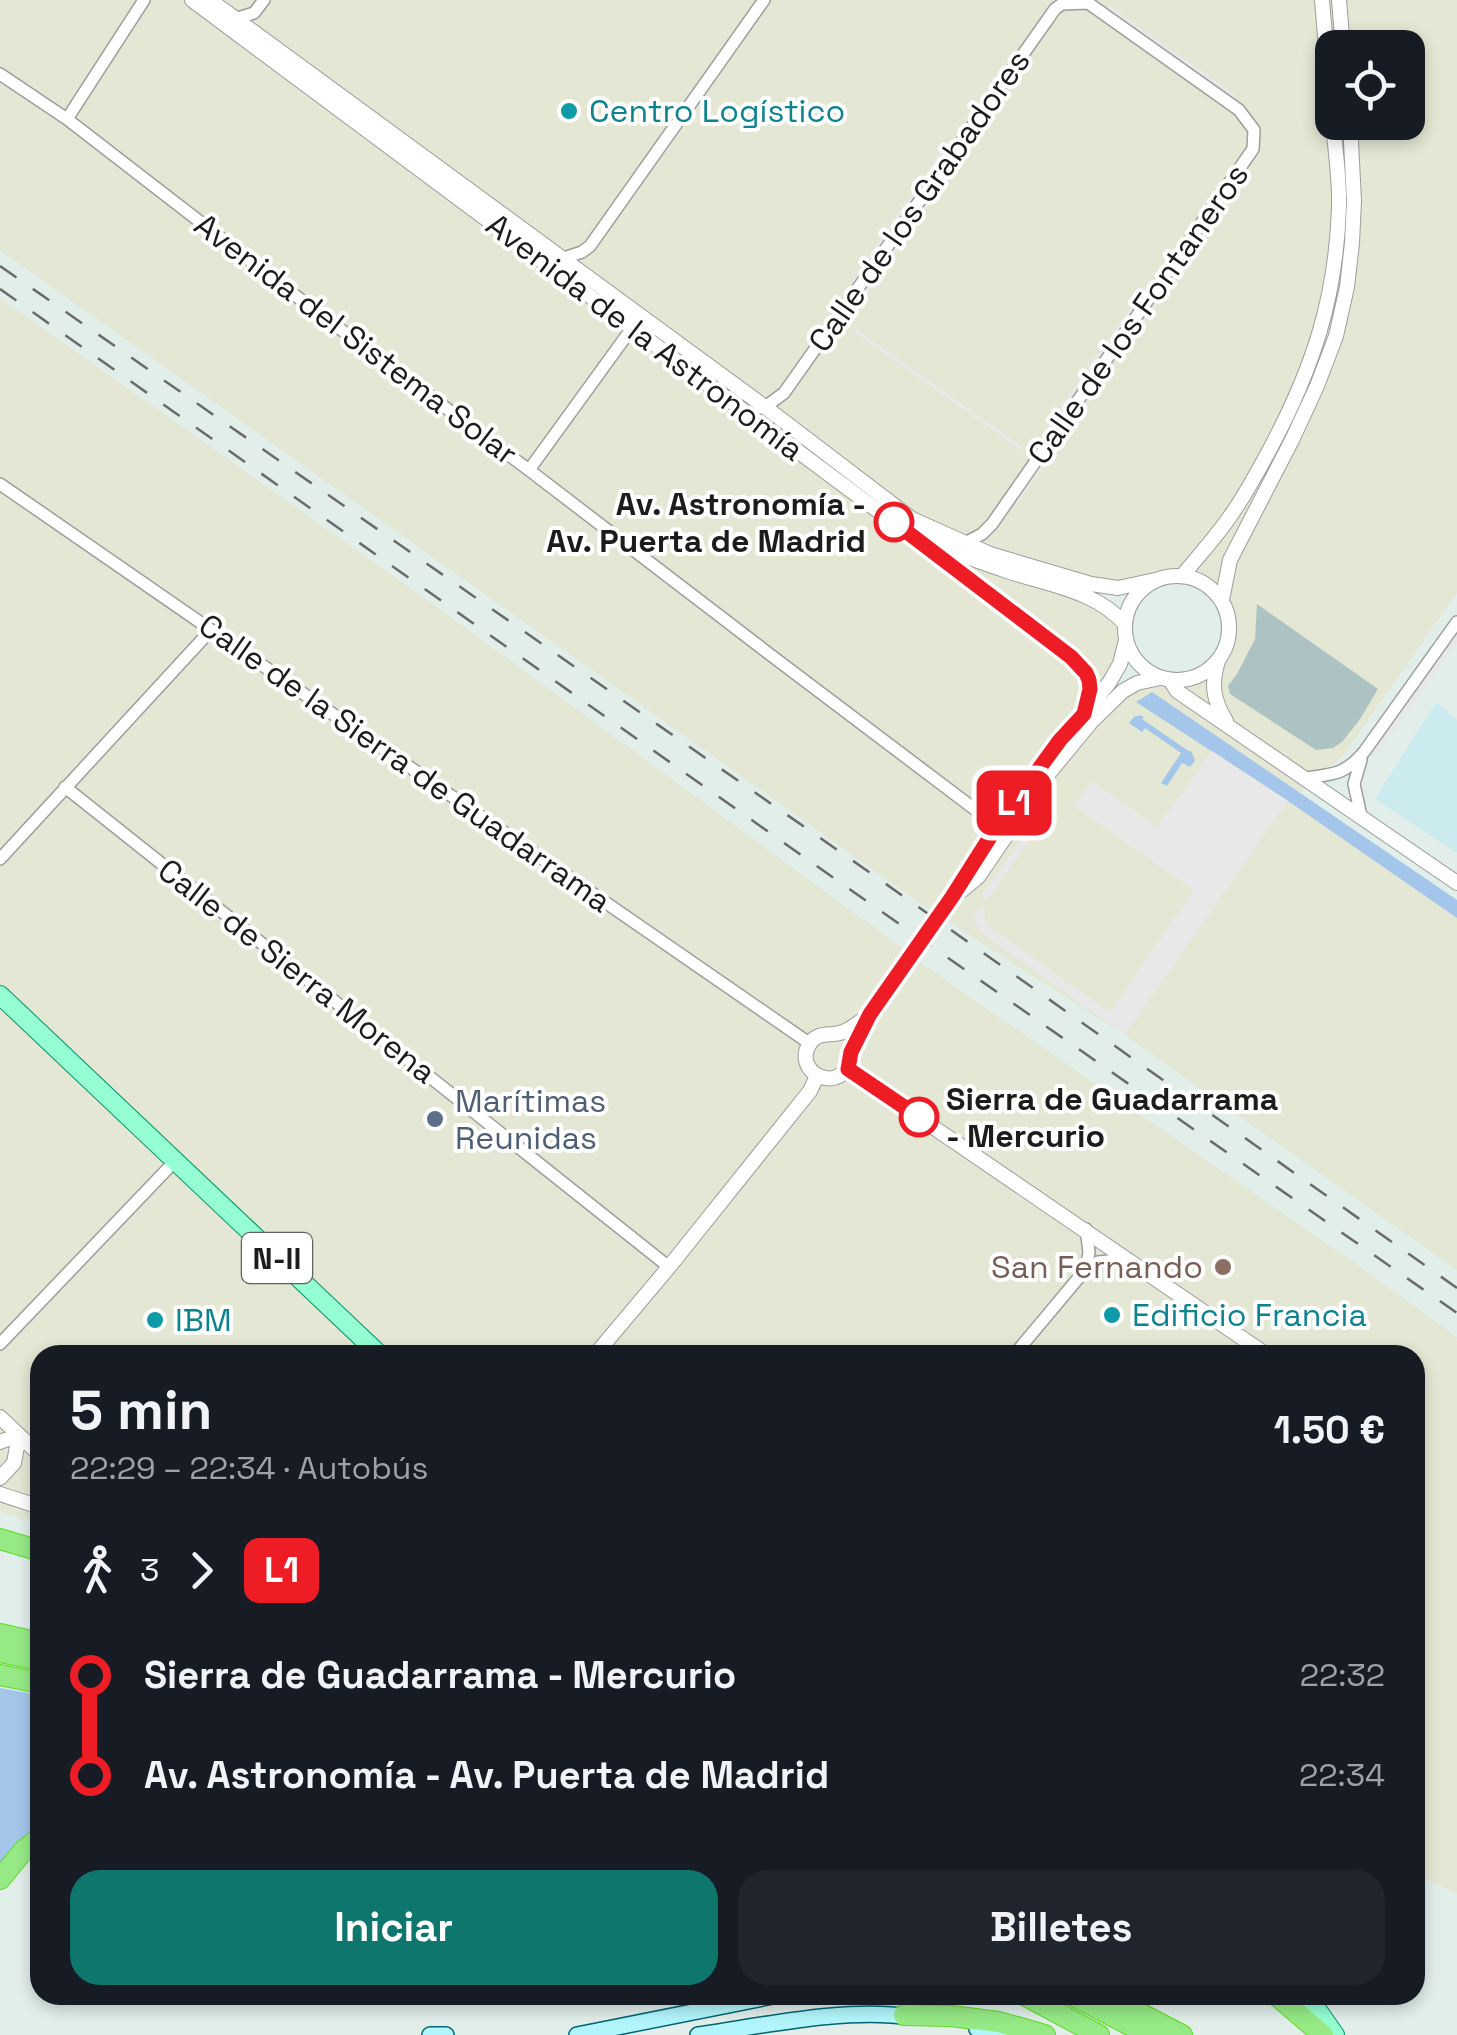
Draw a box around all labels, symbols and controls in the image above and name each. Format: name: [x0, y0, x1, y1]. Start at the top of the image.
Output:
map controls: [1315, 30, 1425, 140]
button: locate: [1315, 30, 1425, 140]
street label: Calle de los Grabadores: [799, 42, 1039, 360]
place label: Centro Logístico: [589, 91, 845, 131]
marker: Centro Logístico: [558, 100, 580, 122]
street label: Calle de los Fontaneros: [1019, 156, 1257, 472]
street label: Avenida del Sistema Solar: [187, 204, 525, 474]
street label: Avenida de la Astronomía: [478, 204, 812, 470]
place label: Av. Astronomía - Av. Puerta de Madrid: [546, 484, 866, 561]
marker: Av. Astronomía - Av. Puerta de Madrid: [875, 503, 913, 541]
street label: Calle de la Sierra de Guadarrama: [191, 605, 619, 921]
line badge: L1: [969, 770, 1059, 836]
text: L1: [997, 781, 1031, 825]
street label: Calle de Sierra Morena: [150, 850, 444, 1092]
place label: Sierra de Guadarrama - Mercurio: [946, 1079, 1278, 1156]
place label: Marítimas Reunidas: [455, 1081, 606, 1158]
marker: Sierra de Guadarrama - Mercurio: [900, 1098, 938, 1136]
marker: Marítimas Reunidas: [424, 1108, 446, 1130]
road number: N-II: [242, 1233, 312, 1283]
place label: San Fernando: [991, 1247, 1203, 1287]
marker: San Fernando: [1212, 1256, 1234, 1278]
place label: Edificio Francia: [1132, 1295, 1367, 1335]
place label: IBM: [175, 1300, 232, 1340]
marker: Edificio Francia: [1101, 1304, 1123, 1326]
marker: IBM: [144, 1309, 166, 1331]
text: 5 min: [70, 1375, 212, 1445]
text: 1.50 €: [1274, 1406, 1385, 1454]
text: 22:29 – 22:34 · Autobús: [70, 1448, 428, 1488]
icon: walk: [70, 1543, 125, 1598]
icon: forward: [174, 1543, 229, 1598]
text: L1: [264, 1548, 299, 1592]
text: 3: [140, 1550, 159, 1590]
text: Sierra de Guadarrama - Mercurio: [144, 1651, 736, 1699]
text: 22:32: [1300, 1655, 1385, 1695]
text: Av. Astronomía - Av. Puerta de Madrid: [144, 1751, 829, 1799]
text: 22:34: [1299, 1755, 1385, 1795]
button: Iniciar: [70, 1870, 718, 1985]
button: Billetes: [738, 1870, 1385, 1985]

